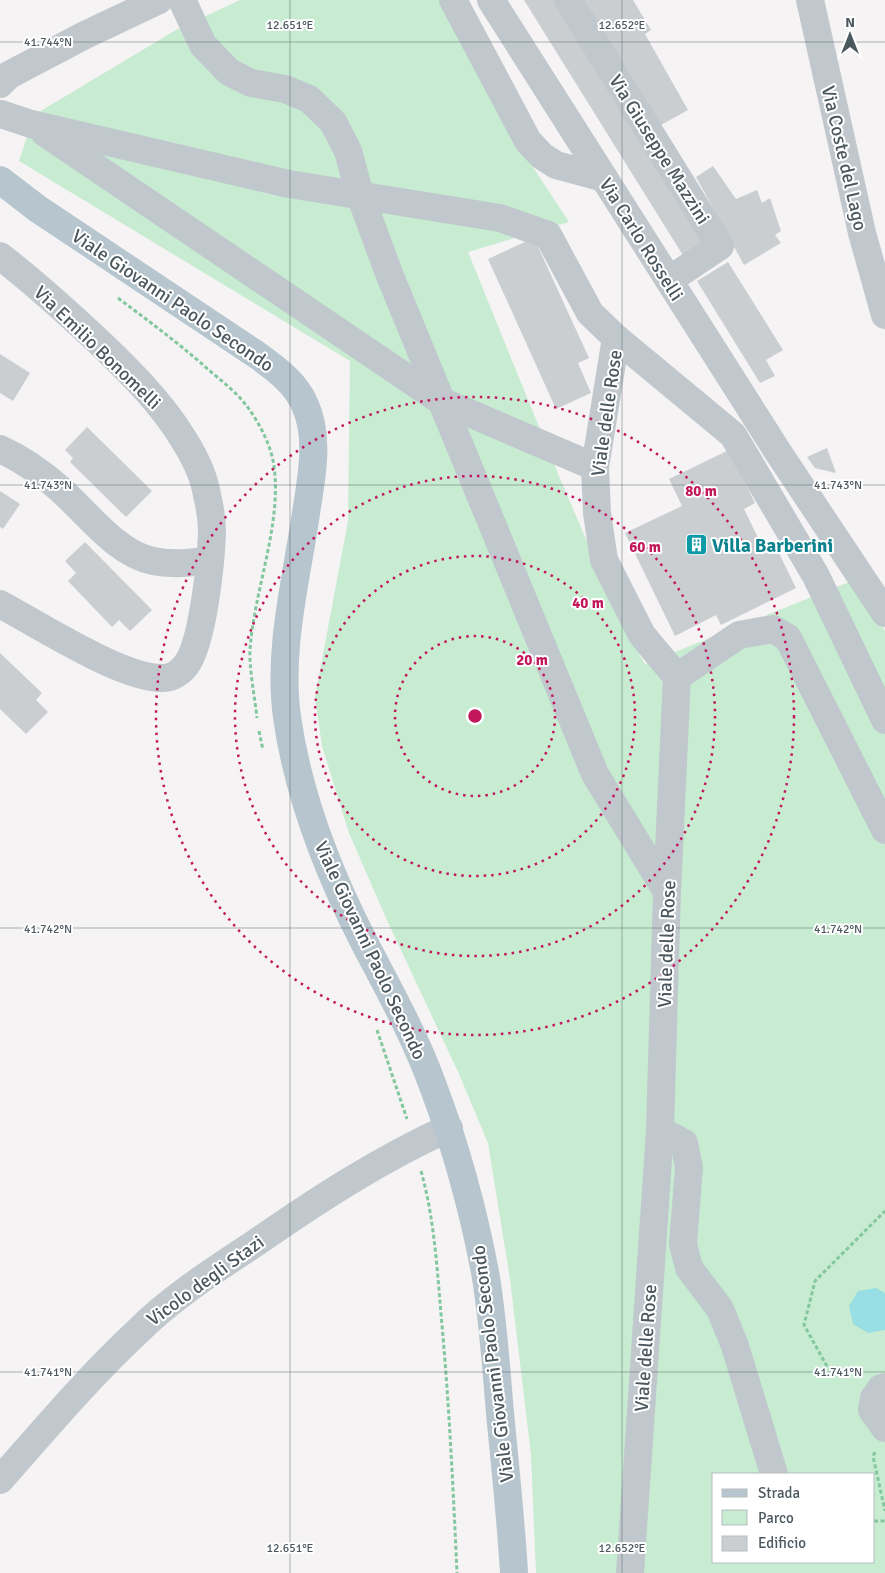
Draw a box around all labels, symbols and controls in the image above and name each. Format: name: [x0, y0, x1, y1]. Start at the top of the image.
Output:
north arrow: [825, 10, 875, 60]
text: N: [845, 14, 855, 31]
text: 12.651°E: [267, 18, 314, 33]
text: 12.652°E: [599, 18, 646, 33]
text: 41.744°N: [24, 35, 72, 50]
street label: Via Giuseppe Mazzini: [603, 70, 715, 229]
street label: Via Coste del Lago: [816, 83, 872, 233]
street label: Via Carlo Rosselli: [594, 174, 689, 305]
street label: Viale Giovanni Paolo Secondo: [67, 224, 278, 378]
street label: Via Emilio Bonomelli: [29, 281, 166, 415]
street label: Viale delle Rose: [586, 348, 628, 478]
text: 41.743°N: [24, 478, 72, 493]
text: 41.743°N: [814, 478, 862, 493]
text: 80 m: [685, 482, 717, 500]
building icon: Villa Barberini: [684, 533, 708, 557]
place label: Villa Barberini: [712, 534, 833, 558]
text: 60 m: [629, 538, 661, 556]
text: 40 m: [572, 594, 604, 612]
text: 20 m: [516, 651, 548, 669]
centre of rings: [466, 707, 484, 725]
street label: Viale Giovanni Paolo Secondo: [309, 837, 431, 1064]
street label: Viale delle Rose: [653, 880, 681, 1008]
text: 41.742°N: [24, 922, 72, 937]
text: 41.742°N: [814, 922, 862, 937]
street label: Vicolo degli Stazi: [142, 1230, 269, 1331]
street label: Viale Giovanni Paolo Secondo: [467, 1244, 519, 1484]
street label: Viale delle Rose: [630, 1284, 662, 1413]
text: 41.741°N: [24, 1365, 72, 1380]
text: 41.741°N: [814, 1365, 862, 1380]
legend: [712, 1473, 875, 1563]
text: Strada: [758, 1484, 800, 1502]
text: Parco: [758, 1509, 794, 1527]
text: Edificio: [758, 1534, 806, 1552]
text: 12.651°E: [267, 1541, 314, 1556]
text: 12.652°E: [599, 1541, 646, 1556]

